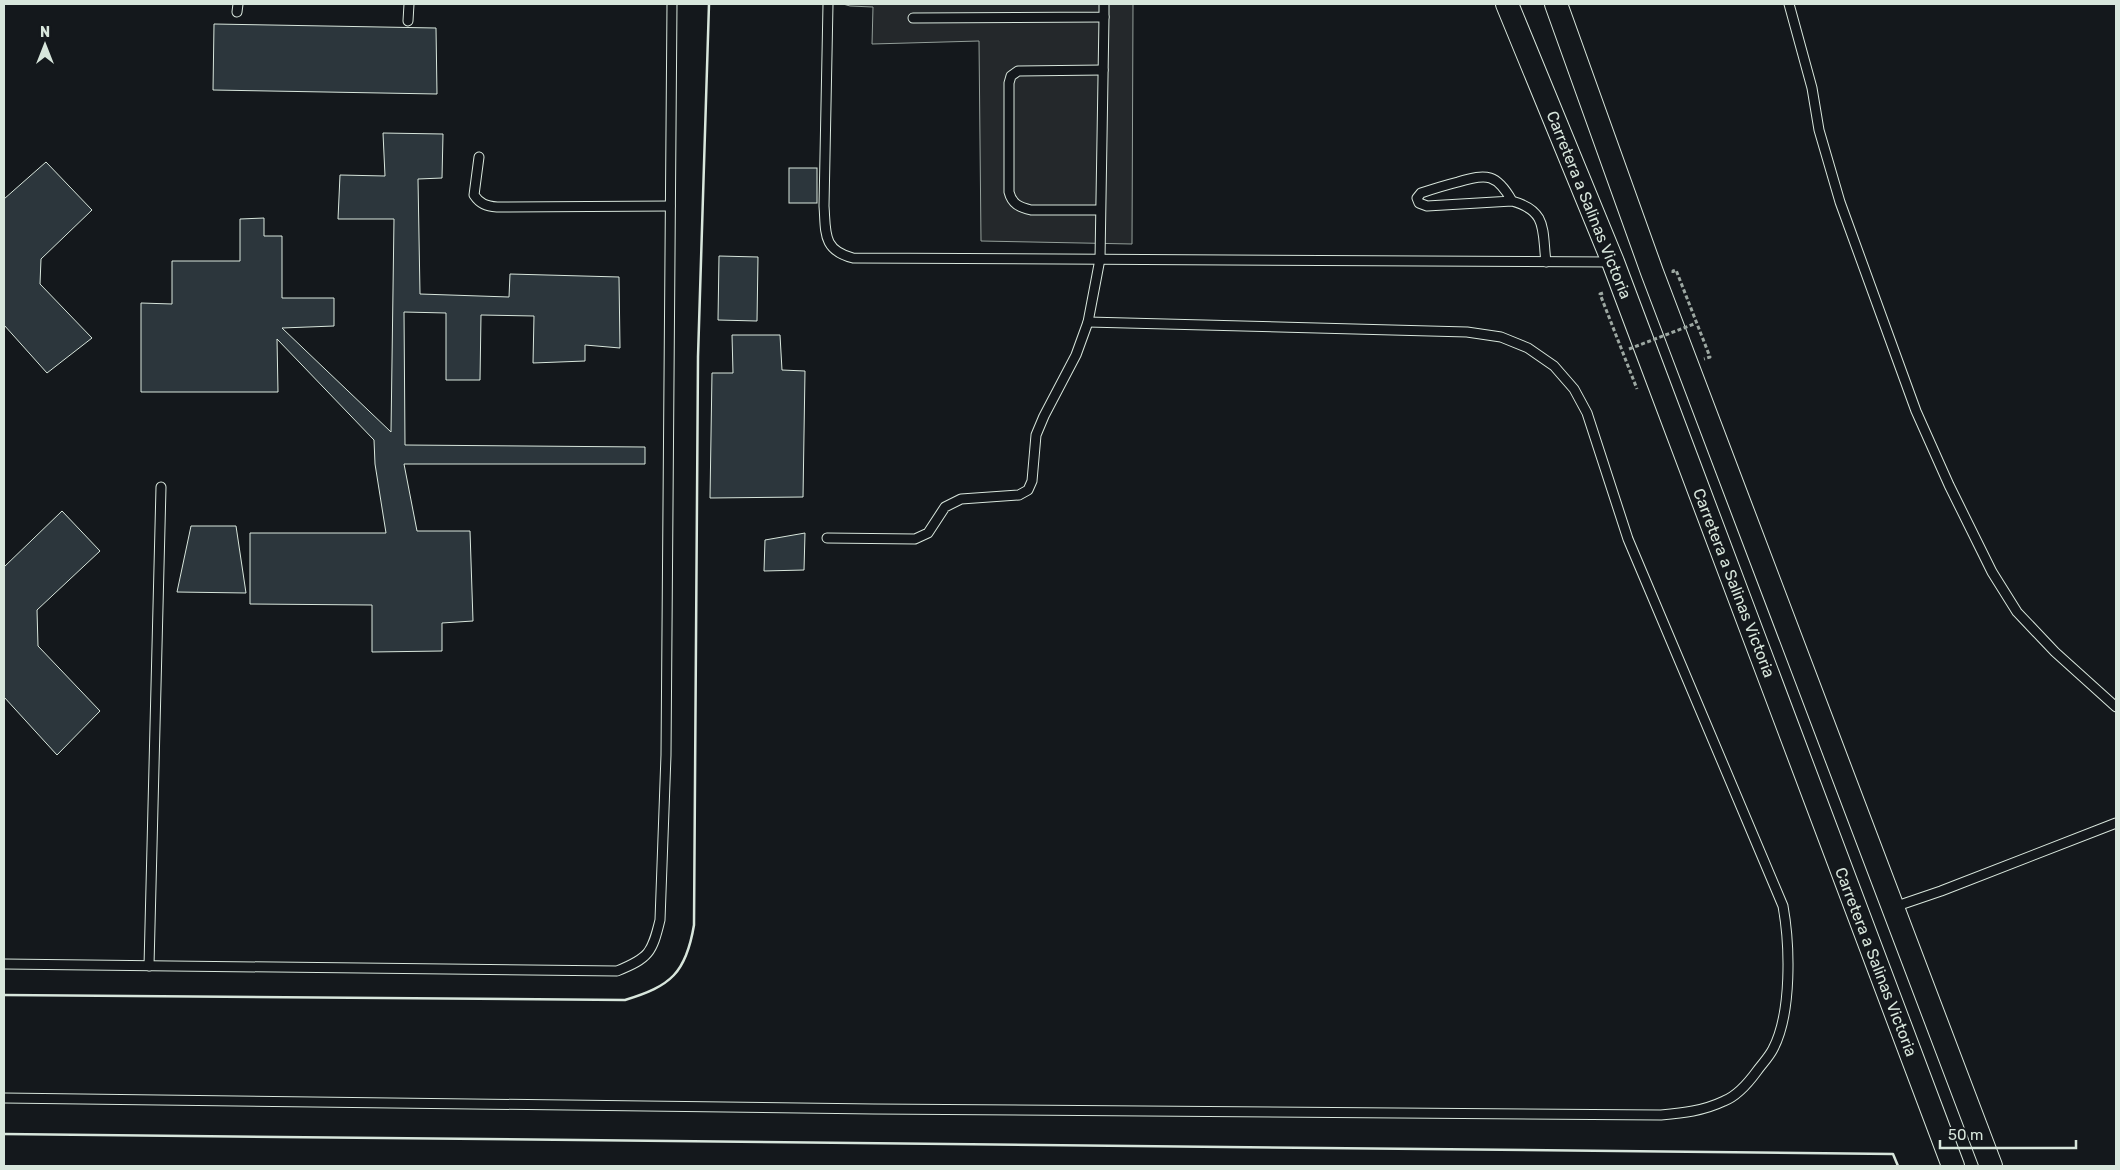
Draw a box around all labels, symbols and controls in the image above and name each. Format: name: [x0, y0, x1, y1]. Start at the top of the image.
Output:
north arrow: [20, 20, 70, 70]
text: N: [40, 24, 50, 41]
street label: Carretera a Salinas Victoria: [1543, 108, 1635, 302]
street label: Carretera a Salinas Victoria: [1689, 486, 1779, 680]
street label: Carretera a Salinas Victoria: [1831, 865, 1921, 1059]
scale bar: [1940, 1118, 2076, 1150]
text: 50 m: [1948, 1126, 1983, 1144]

